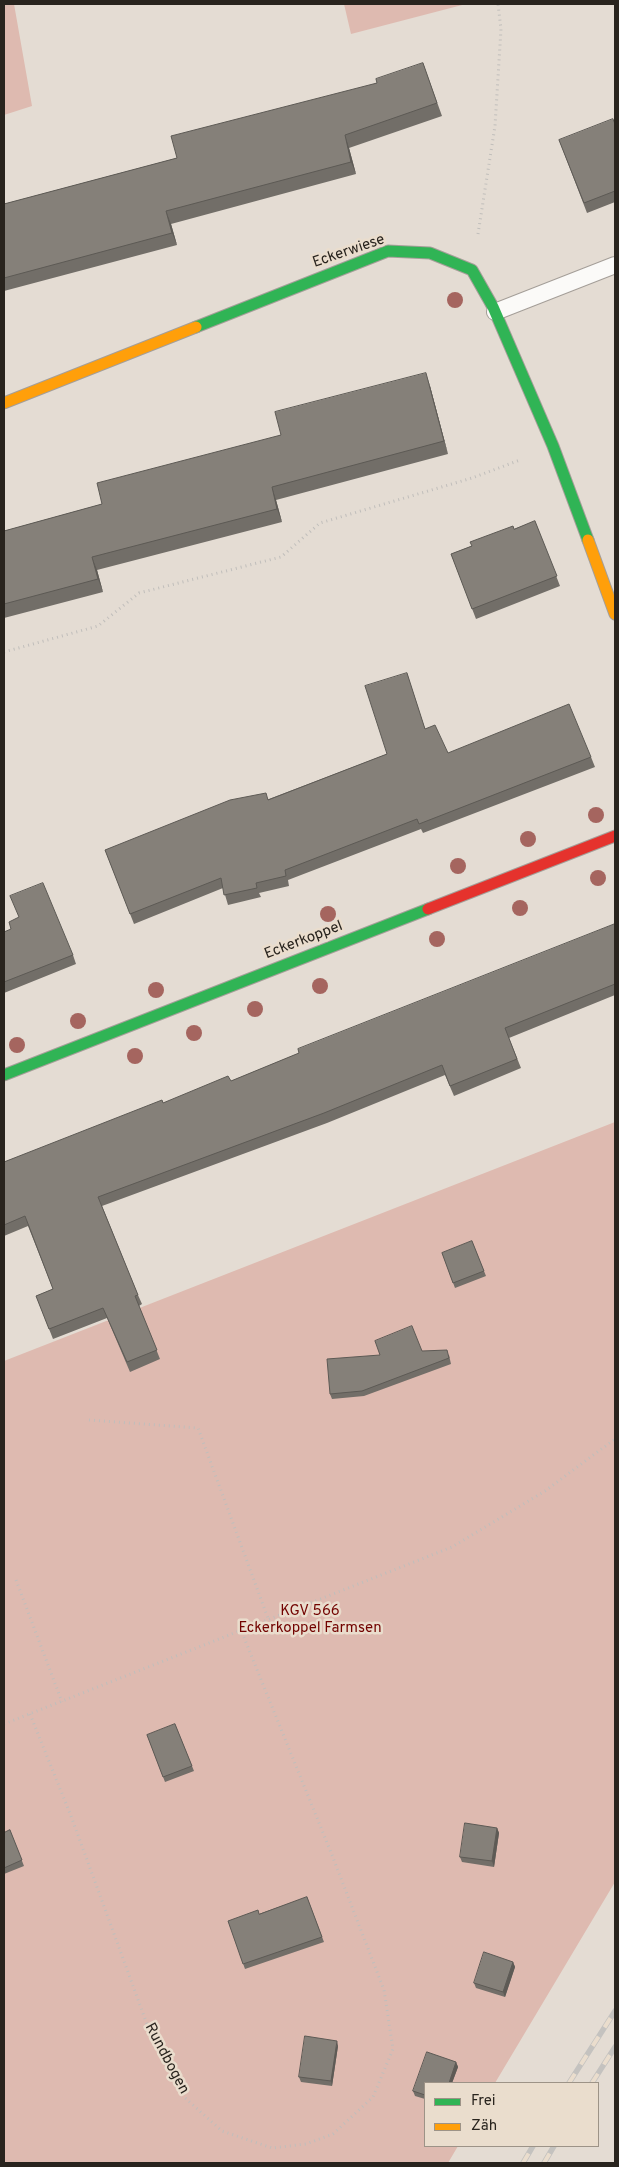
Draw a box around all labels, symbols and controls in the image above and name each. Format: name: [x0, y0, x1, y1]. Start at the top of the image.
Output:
street label: Eckerwiese: [311, 231, 387, 273]
street label: Eckerkoppel: [262, 918, 346, 964]
park label: KGV 566 Eckerkoppel Farmsen: [238, 1603, 382, 1638]
street label: Rundbogen: [140, 2020, 192, 2098]
legend: [424, 2082, 599, 2147]
text: Frei: [471, 2092, 496, 2111]
text: Zäh: [471, 2117, 497, 2136]

